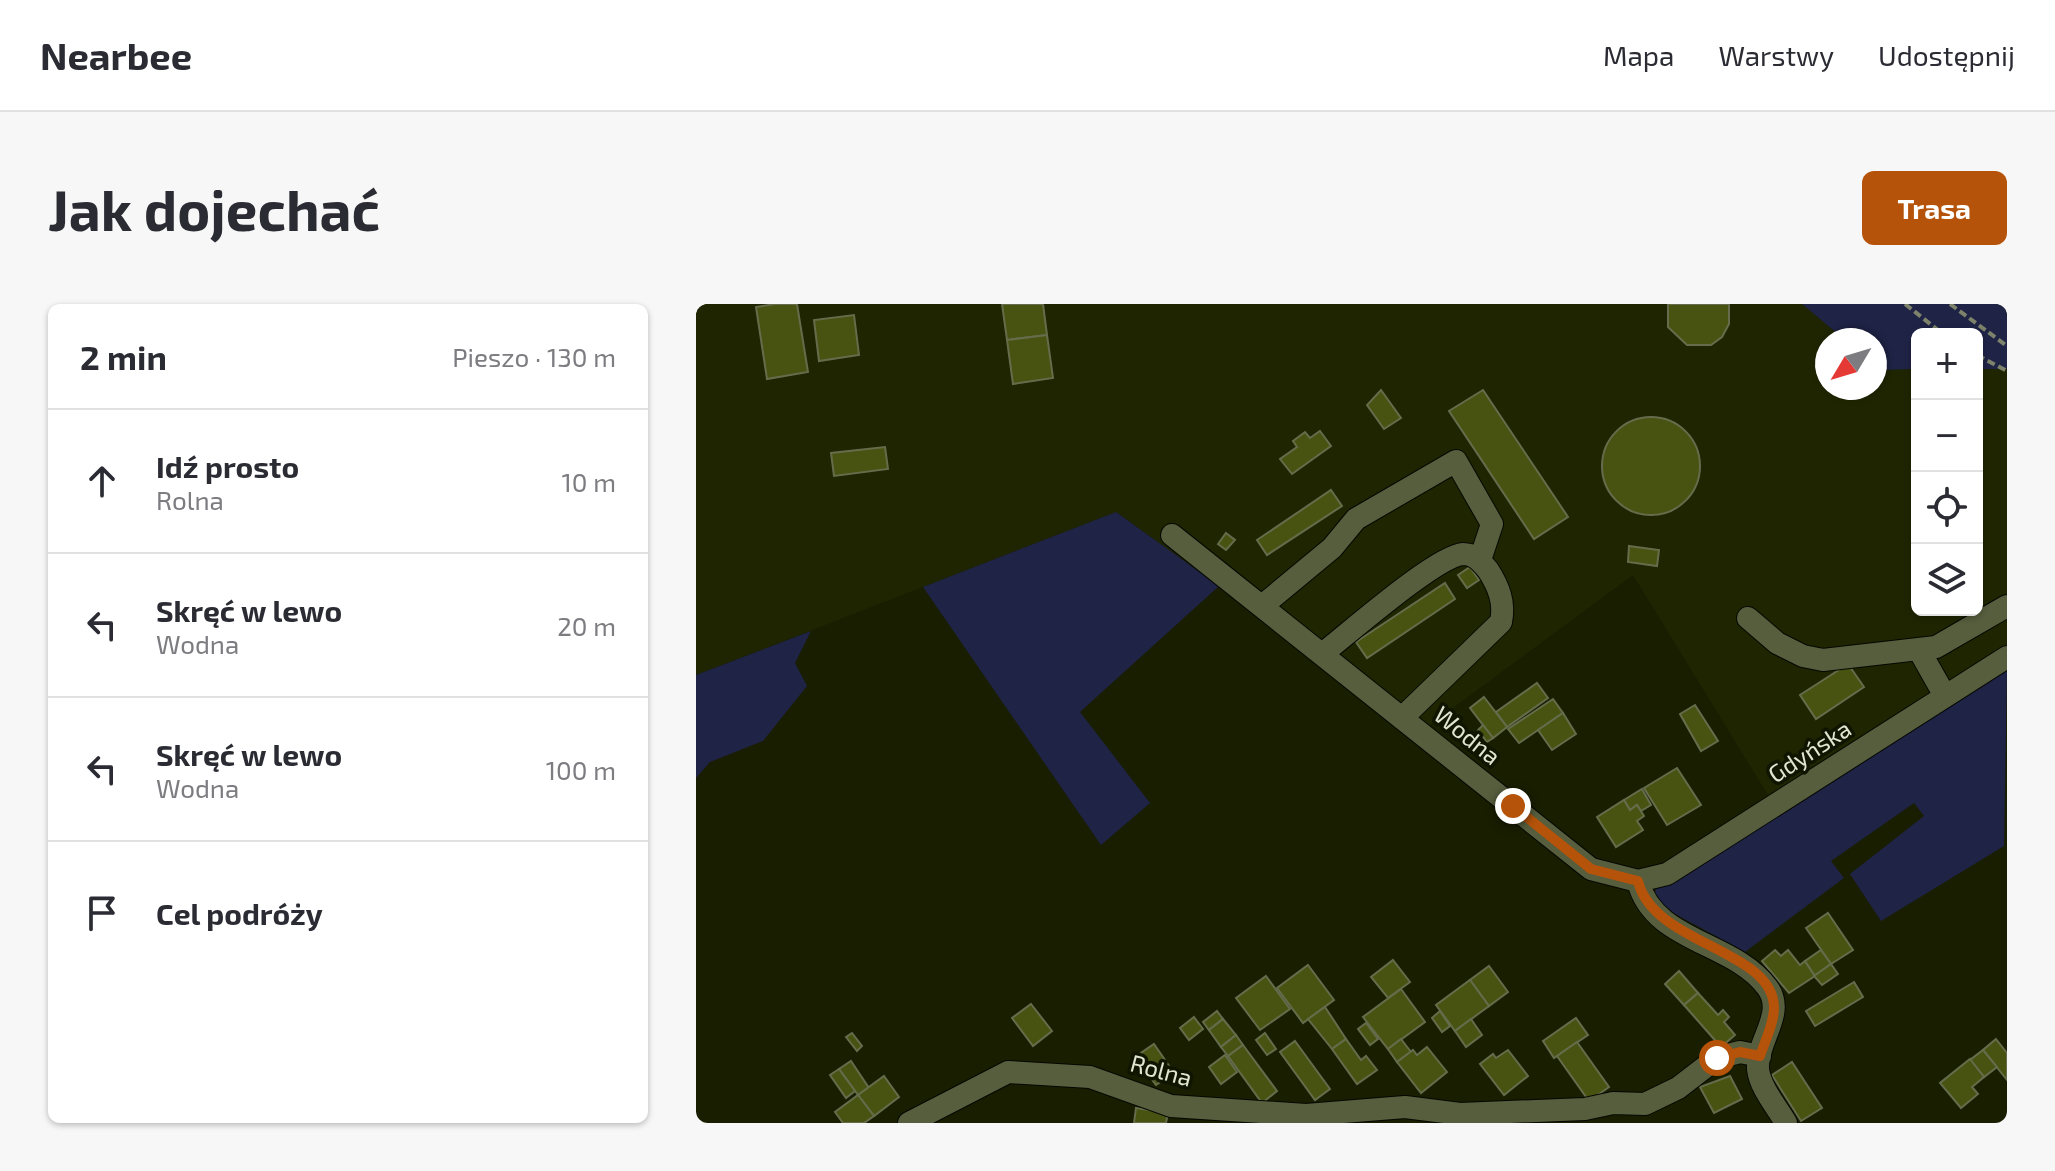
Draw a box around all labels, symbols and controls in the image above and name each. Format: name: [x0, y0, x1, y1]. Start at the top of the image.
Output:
text: Nearbee: [40, 32, 192, 78]
text: Mapa: [1603, 38, 1674, 72]
text: Warstwy: [1718, 38, 1834, 72]
text: Udostępnij: [1878, 38, 2015, 72]
button: Trasa: [1862, 171, 2007, 245]
text: Jak dojechać: [48, 175, 380, 242]
north arrow: [1815, 328, 1887, 400]
map controls: [1911, 328, 1983, 616]
button: +: [1911, 328, 1983, 400]
text: 2 min: [80, 336, 167, 377]
text: Pieszo · 130 m: [452, 341, 616, 372]
button: −: [1911, 400, 1983, 472]
text: Idź prosto: [156, 448, 299, 484]
icon: ahead: [80, 459, 124, 503]
text: 10 m: [561, 466, 616, 497]
button: locate: [1911, 472, 1983, 544]
text: Rolna: [156, 484, 224, 515]
button: layers: [1911, 544, 1983, 616]
text: Skręć w lewo: [156, 592, 342, 628]
icon: left: [80, 603, 124, 647]
text: 20 m: [557, 610, 616, 641]
text: Wodna: [156, 628, 239, 659]
street label: Wodna: [1429, 699, 1507, 770]
street label: Gdyńska: [1762, 713, 1856, 788]
text: Skręć w lewo: [156, 736, 342, 772]
icon: left: [80, 747, 124, 791]
text: 100 m: [546, 754, 616, 785]
text: Wodna: [156, 772, 239, 803]
route end: [1495, 788, 1531, 824]
icon: arrive: [80, 891, 124, 935]
text: Cel podróży: [156, 895, 323, 931]
route start: [1699, 1040, 1735, 1076]
street label: Rolna: [1127, 1047, 1195, 1092]

